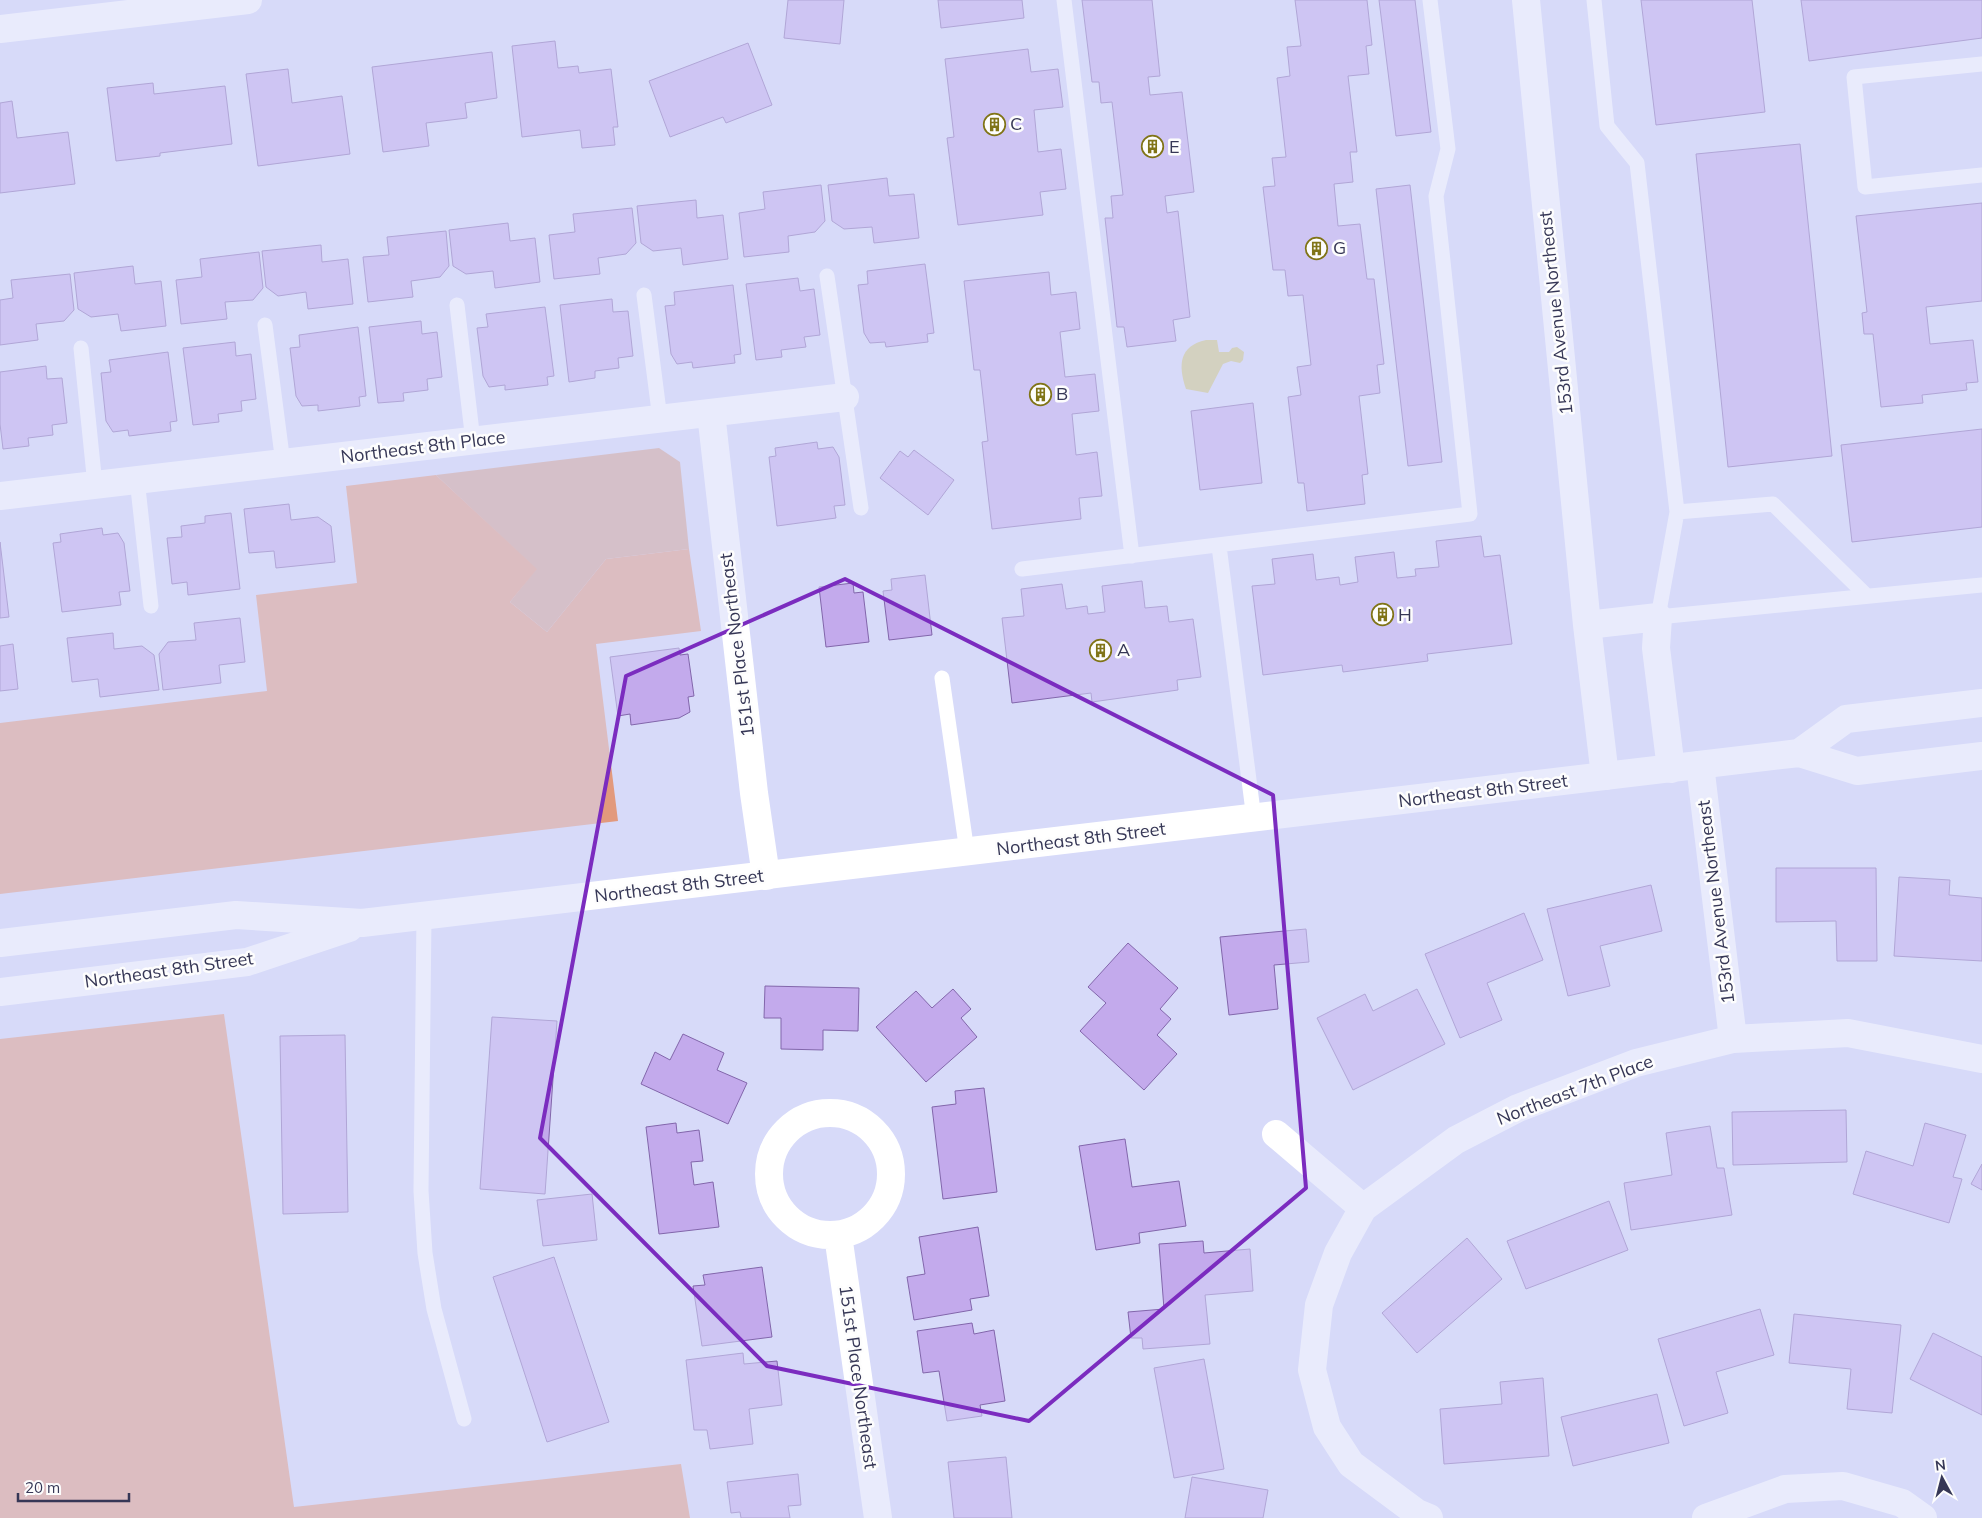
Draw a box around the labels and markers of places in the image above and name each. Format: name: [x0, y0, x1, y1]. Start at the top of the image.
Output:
building icon: C: [982, 112, 1006, 136]
place label: C: [1010, 112, 1022, 135]
building icon: E: [1141, 135, 1165, 159]
place label: E: [1169, 135, 1180, 158]
building icon: G: [1305, 236, 1329, 260]
place label: G: [1333, 236, 1346, 259]
building icon: B: [1028, 382, 1052, 406]
place label: B: [1056, 382, 1068, 405]
building icon: H: [1370, 603, 1394, 627]
place label: H: [1398, 603, 1412, 626]
building icon: A: [1089, 638, 1113, 662]
place label: A: [1117, 638, 1130, 661]

